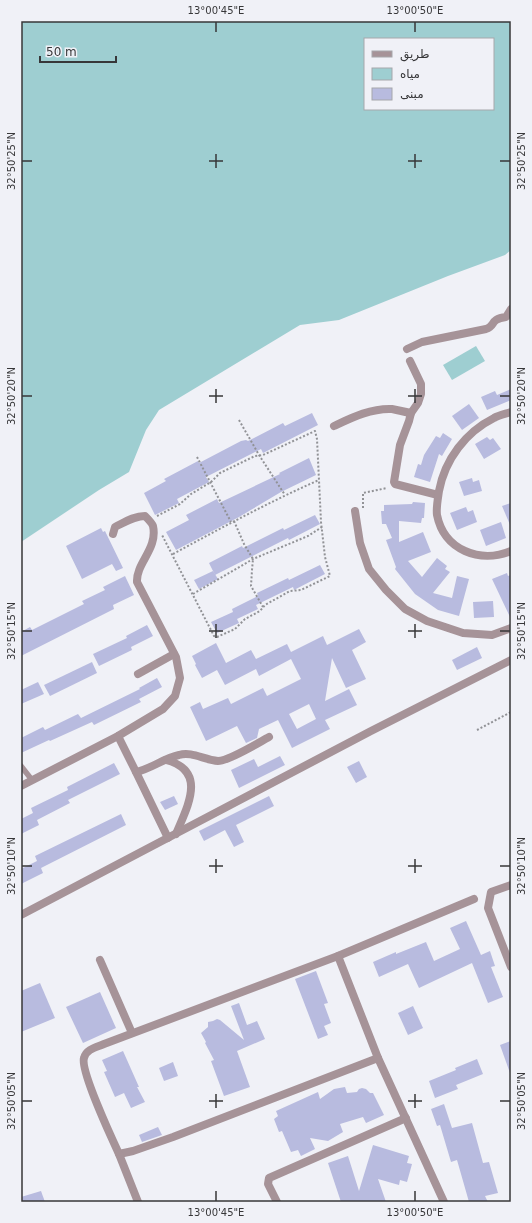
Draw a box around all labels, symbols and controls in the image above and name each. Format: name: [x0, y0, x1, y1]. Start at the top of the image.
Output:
text: 13°00'45"E: [188, 5, 244, 16]
text: 13°00'50"E: [387, 5, 443, 16]
scale bar: [40, 38, 116, 64]
legend: [364, 38, 494, 110]
text: 50 m: [46, 45, 77, 59]
text: طريق: [400, 47, 430, 62]
text: مياه: [400, 67, 420, 81]
text: مبنى: [400, 87, 424, 101]
text: 32°50'25"N: [6, 132, 17, 190]
text: 32°50'25"N: [516, 132, 527, 190]
text: 32°50'20"N: [6, 367, 17, 425]
text: 32°50'20"N: [516, 367, 527, 425]
text: 32°50'15"N: [6, 602, 17, 660]
text: 32°50'15"N: [516, 602, 527, 660]
text: 32°50'10"N: [6, 837, 17, 895]
text: 32°50'10"N: [516, 837, 527, 895]
text: 32°50'05"N: [6, 1072, 17, 1130]
text: 32°50'05"N: [516, 1072, 527, 1130]
text: 13°00'45"E: [188, 1207, 244, 1218]
text: 13°00'50"E: [387, 1207, 443, 1218]

